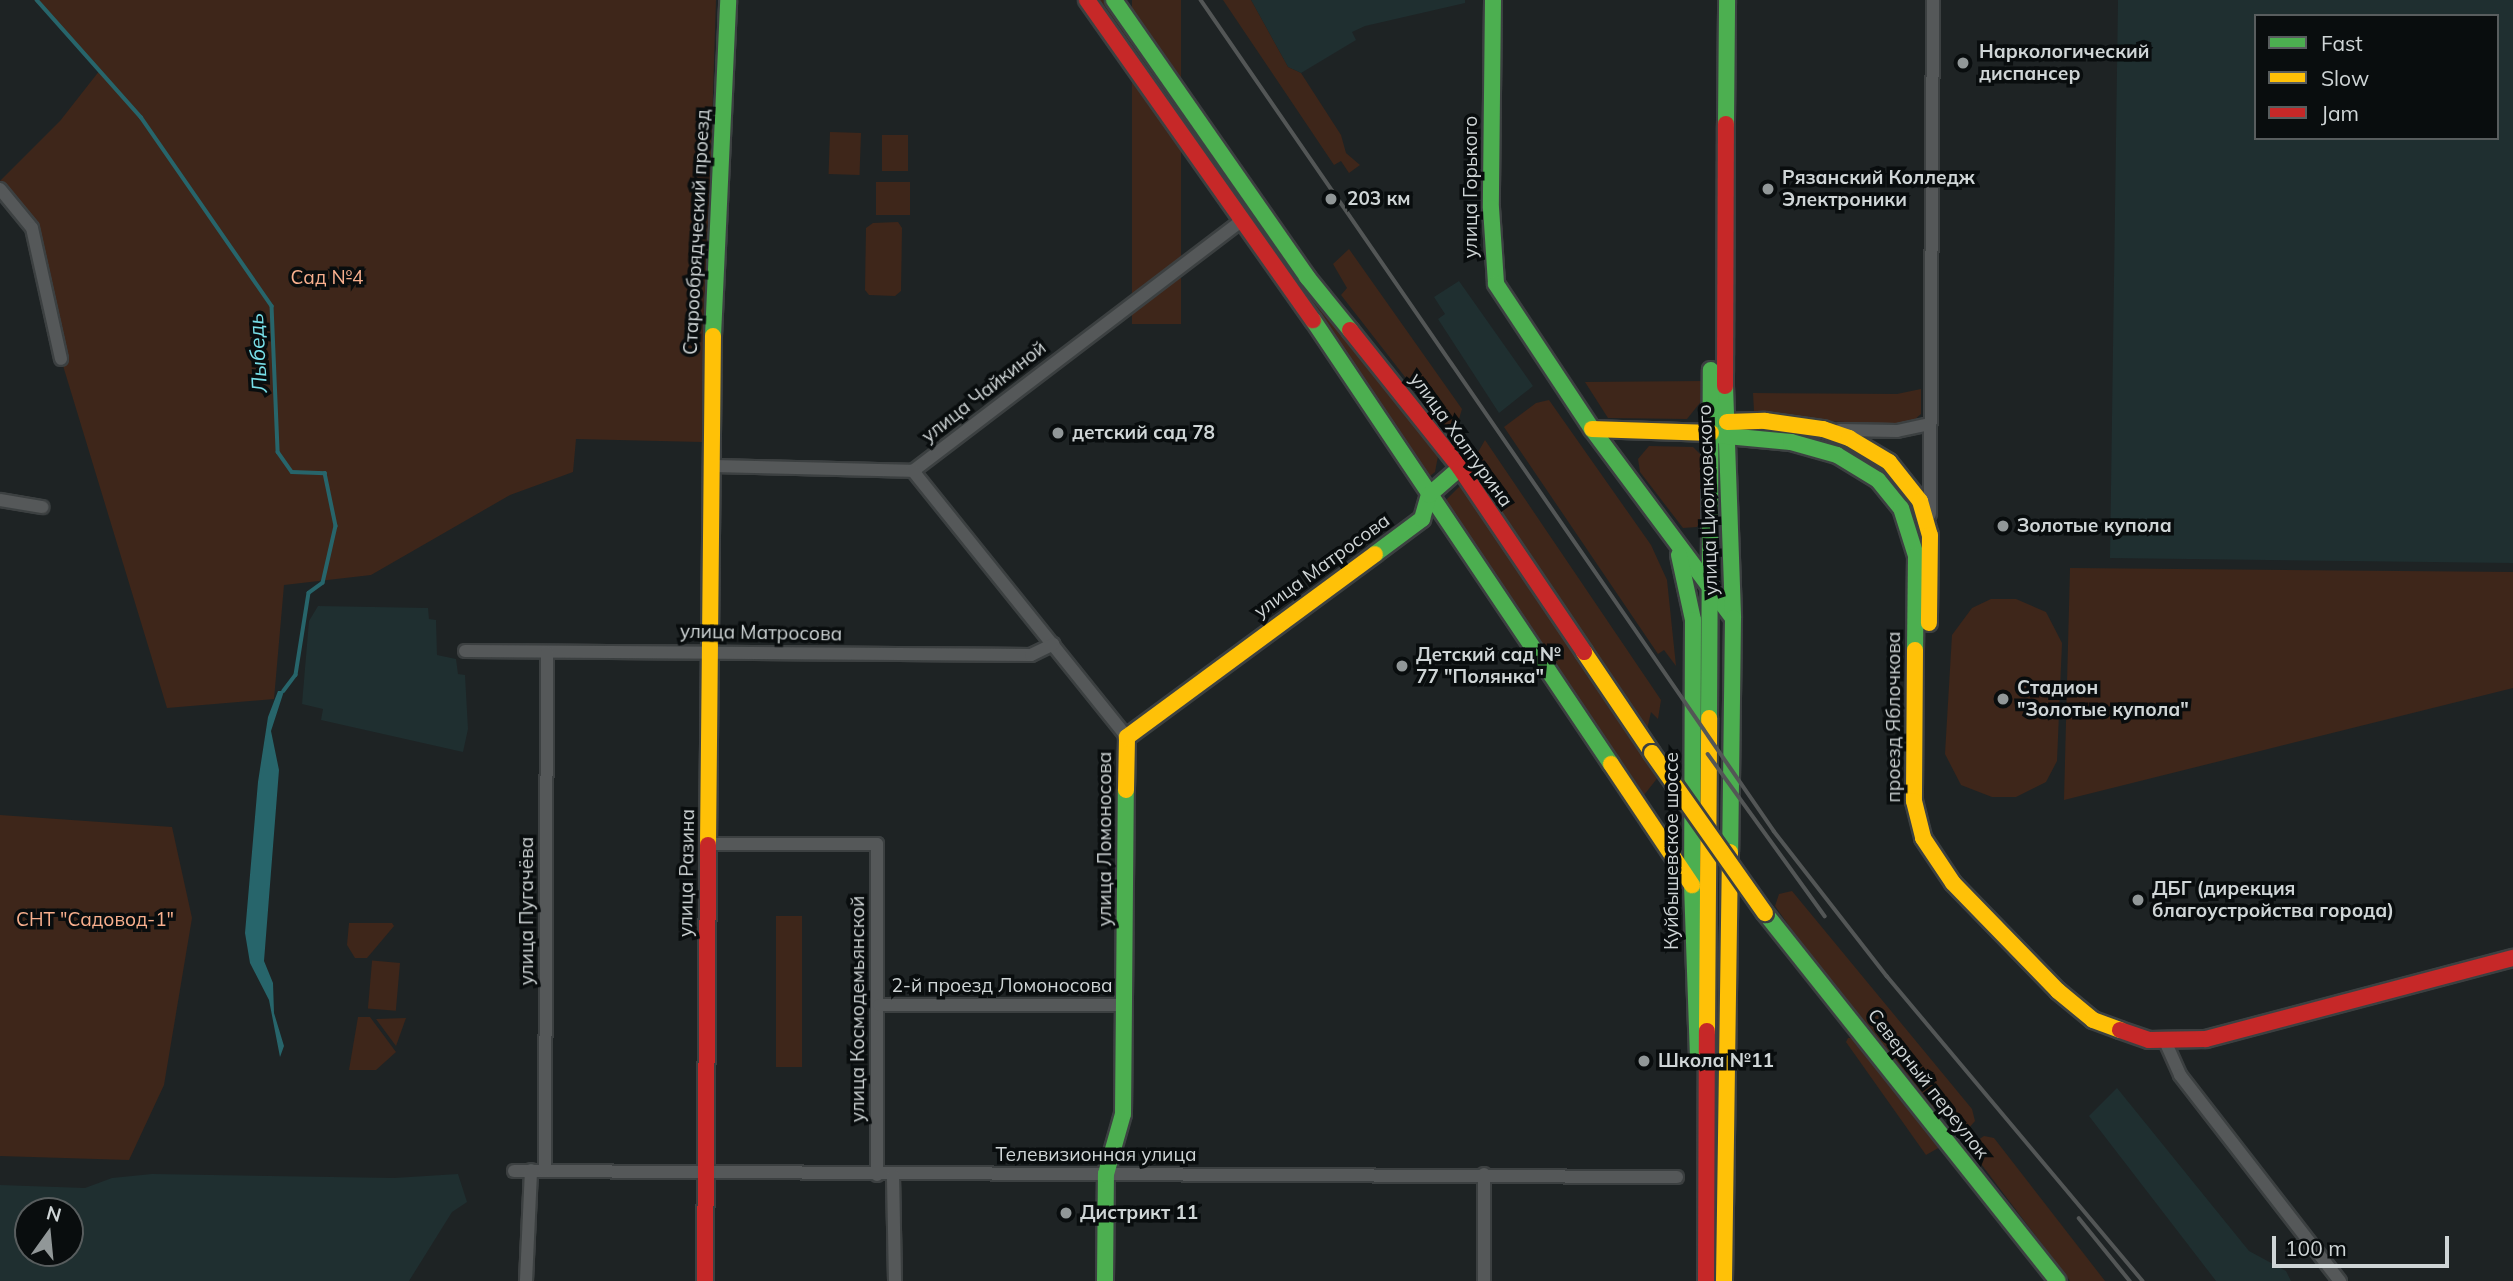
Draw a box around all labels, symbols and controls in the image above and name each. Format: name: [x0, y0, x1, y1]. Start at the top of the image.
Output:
legend: [2254, 14, 2499, 140]
text: Fast: [2321, 30, 2363, 56]
place label: Наркологический диспансер: [1979, 41, 2149, 85]
marker: Наркологический диспансер: [1953, 53, 1973, 73]
text: Slow: [2321, 65, 2369, 91]
text: Jam: [2321, 100, 2359, 126]
street label: Старообрядческий проезд: [679, 109, 715, 355]
street label: улица Горького: [1460, 116, 1482, 258]
place label: Рязанский Колледж Электроники: [1782, 167, 1975, 211]
marker: Рязанский Колледж Электроники: [1760, 181, 1776, 197]
place label: 203 км: [1347, 188, 1410, 210]
marker: 203 км: [1321, 189, 1341, 209]
park label: Сад №4: [291, 267, 363, 289]
water label: Лыбедь: [242, 313, 272, 393]
street label: улица Чайкиной: [917, 336, 1051, 448]
street label: улица Халтурина: [1405, 368, 1517, 512]
street label: улица Циолковского: [1693, 404, 1723, 596]
place label: детский сад 78: [1072, 422, 1215, 444]
marker: детский сад 78: [1050, 425, 1066, 441]
street label: улица Матросова: [1250, 509, 1394, 623]
place label: Золотые купола: [2017, 515, 2172, 537]
marker: Золотые купола: [1995, 518, 2011, 534]
street label: улица Матросова: [680, 620, 842, 646]
street label: проезд Яблочкова: [1883, 631, 1905, 803]
place label: Детский сад № 77 "Полянка": [1416, 644, 1561, 688]
marker: Детский сад № 77 "Полянка": [1394, 658, 1410, 674]
place label: Стадион "Золотые купола": [2017, 677, 2189, 721]
marker: Стадион "Золотые купола": [1995, 691, 2011, 707]
street label: улица Ломоносова: [1094, 752, 1116, 926]
street label: Куйбышевское шоссе: [1661, 752, 1683, 950]
street label: улица Разина: [674, 809, 700, 937]
street label: улица Пугачёва: [516, 837, 538, 985]
place label: ДБГ (дирекция благоустройства города): [2152, 878, 2394, 922]
marker: ДБГ (дирекция благоустройства города): [2130, 892, 2146, 908]
street label: улица Космодемьянской: [847, 896, 869, 1122]
park label: СНТ "Садовод-1": [16, 909, 174, 931]
street label: 2-й проезд Ломоносова: [891, 975, 1113, 997]
street label: Северный переулок: [1862, 1005, 1994, 1163]
place label: Школа №11: [1658, 1050, 1774, 1072]
marker: Школа №11: [1636, 1053, 1652, 1069]
street label: Телевизионная улица: [995, 1144, 1197, 1166]
north arrow: [14, 1197, 84, 1267]
text: N: [44, 1200, 64, 1227]
place label: Дистрикт 11: [1080, 1202, 1198, 1224]
marker: Дистрикт 11: [1058, 1205, 1074, 1221]
scale bar: [2275, 1222, 2452, 1266]
text: 100 m: [2285, 1235, 2347, 1261]

